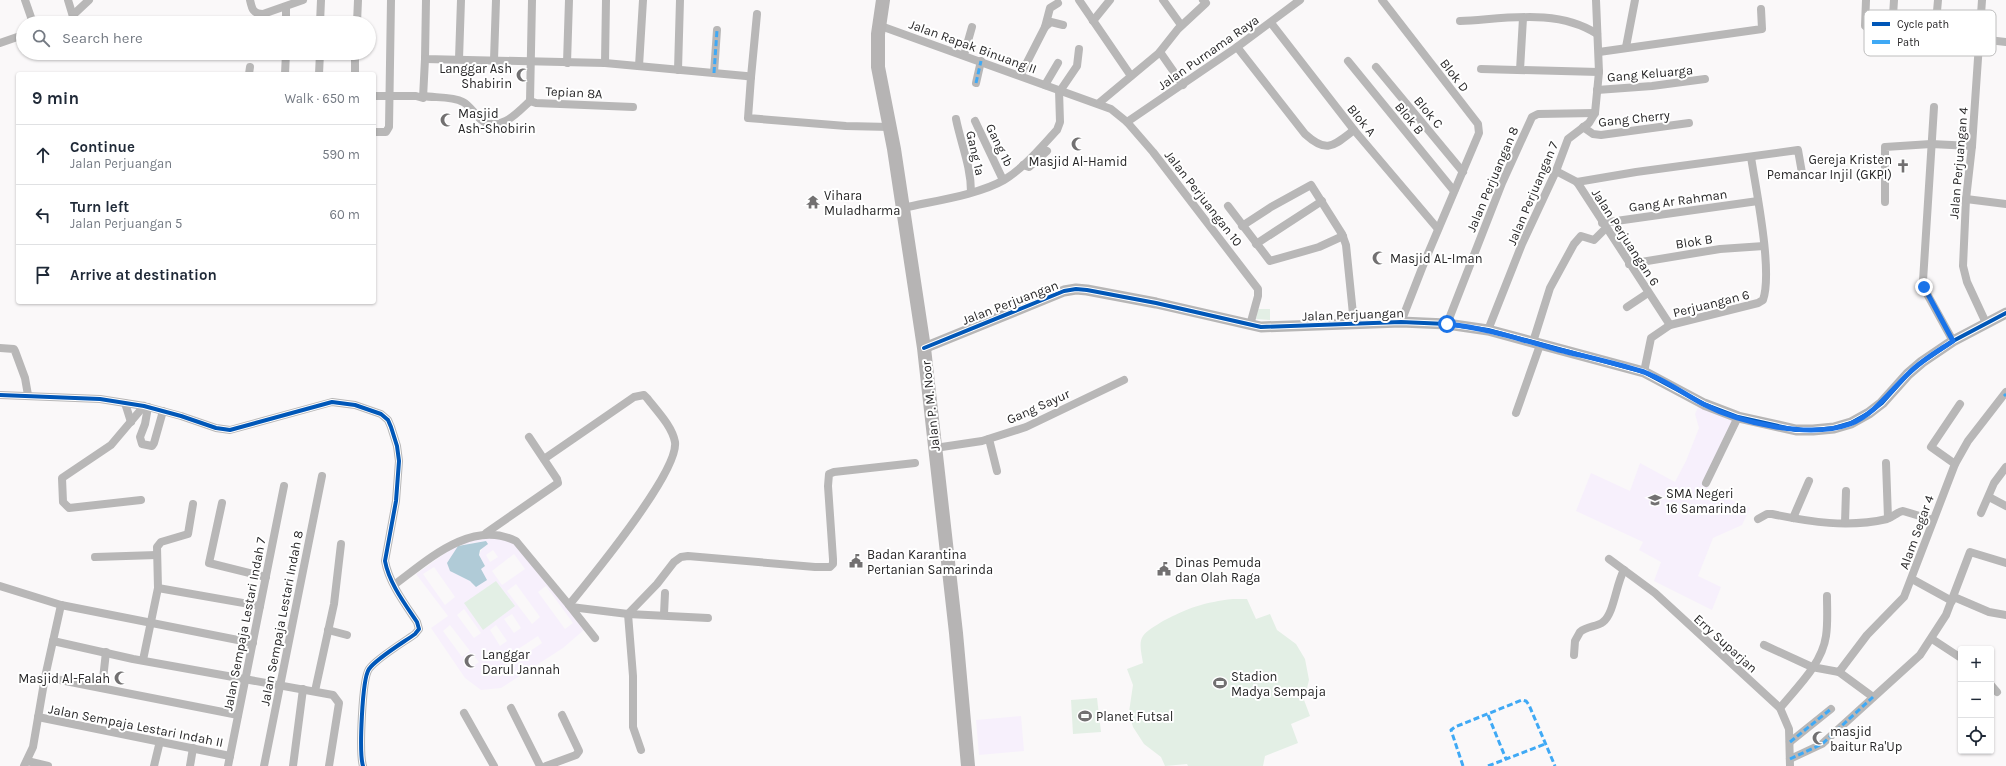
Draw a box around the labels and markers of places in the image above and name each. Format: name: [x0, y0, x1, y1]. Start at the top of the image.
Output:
place label: Langgar Ash Shabirin: [439, 61, 512, 91]
mosque icon: Langgar Ash Shabirin: [515, 67, 531, 83]
place label: Masjid Ash-Shobirin: [458, 106, 535, 136]
mosque icon: Masjid Ash-Shobirin: [439, 112, 455, 128]
mosque icon: Masjid Al-Hamid: [1070, 136, 1086, 152]
place label: Gereja Kristen Pemancar Injil (GKPI): [1767, 152, 1892, 182]
place label: Masjid Al-Hamid: [1029, 154, 1127, 169]
church icon: Gereja Kristen Pemancar Injil (GKPI): [1895, 158, 1911, 174]
place label: Vihara Muladharma: [824, 188, 900, 218]
temple icon: Vihara Muladharma: [805, 194, 821, 210]
mosque icon: Masjid AL-Iman: [1371, 250, 1387, 266]
place label: Masjid AL-Iman: [1390, 251, 1483, 266]
place label: SMA Negeri 16 Samarinda: [1666, 486, 1746, 516]
school or university icon: SMA Negeri 16 Samarinda: [1647, 492, 1663, 508]
place label: Badan Karantina Pertanian Samarinda: [867, 547, 993, 577]
public building icon: Badan Karantina Pertanian Samarinda: [848, 553, 864, 569]
place label: Dinas Pemuda dan Olah Raga: [1175, 555, 1261, 585]
public building icon: Dinas Pemuda dan Olah Raga: [1156, 561, 1172, 577]
place label: Langgar Darul Jannah: [482, 647, 560, 677]
mosque icon: Langgar Darul Jannah: [463, 653, 479, 669]
place label: Stadion Madya Sempaja: [1231, 669, 1326, 699]
mosque icon: Masjid Al-Falah: [113, 670, 129, 686]
place label: Masjid Al-Falah: [18, 671, 110, 686]
sports icon: Stadion Madya Sempaja: [1212, 675, 1228, 691]
sports icon: Planet Futsal: [1077, 708, 1093, 724]
place label: Planet Futsal: [1096, 709, 1173, 724]
place label: masjid baitur Ra'Up: [1830, 724, 1902, 754]
mosque icon: masjid baitur Ra'Up: [1811, 730, 1827, 746]

